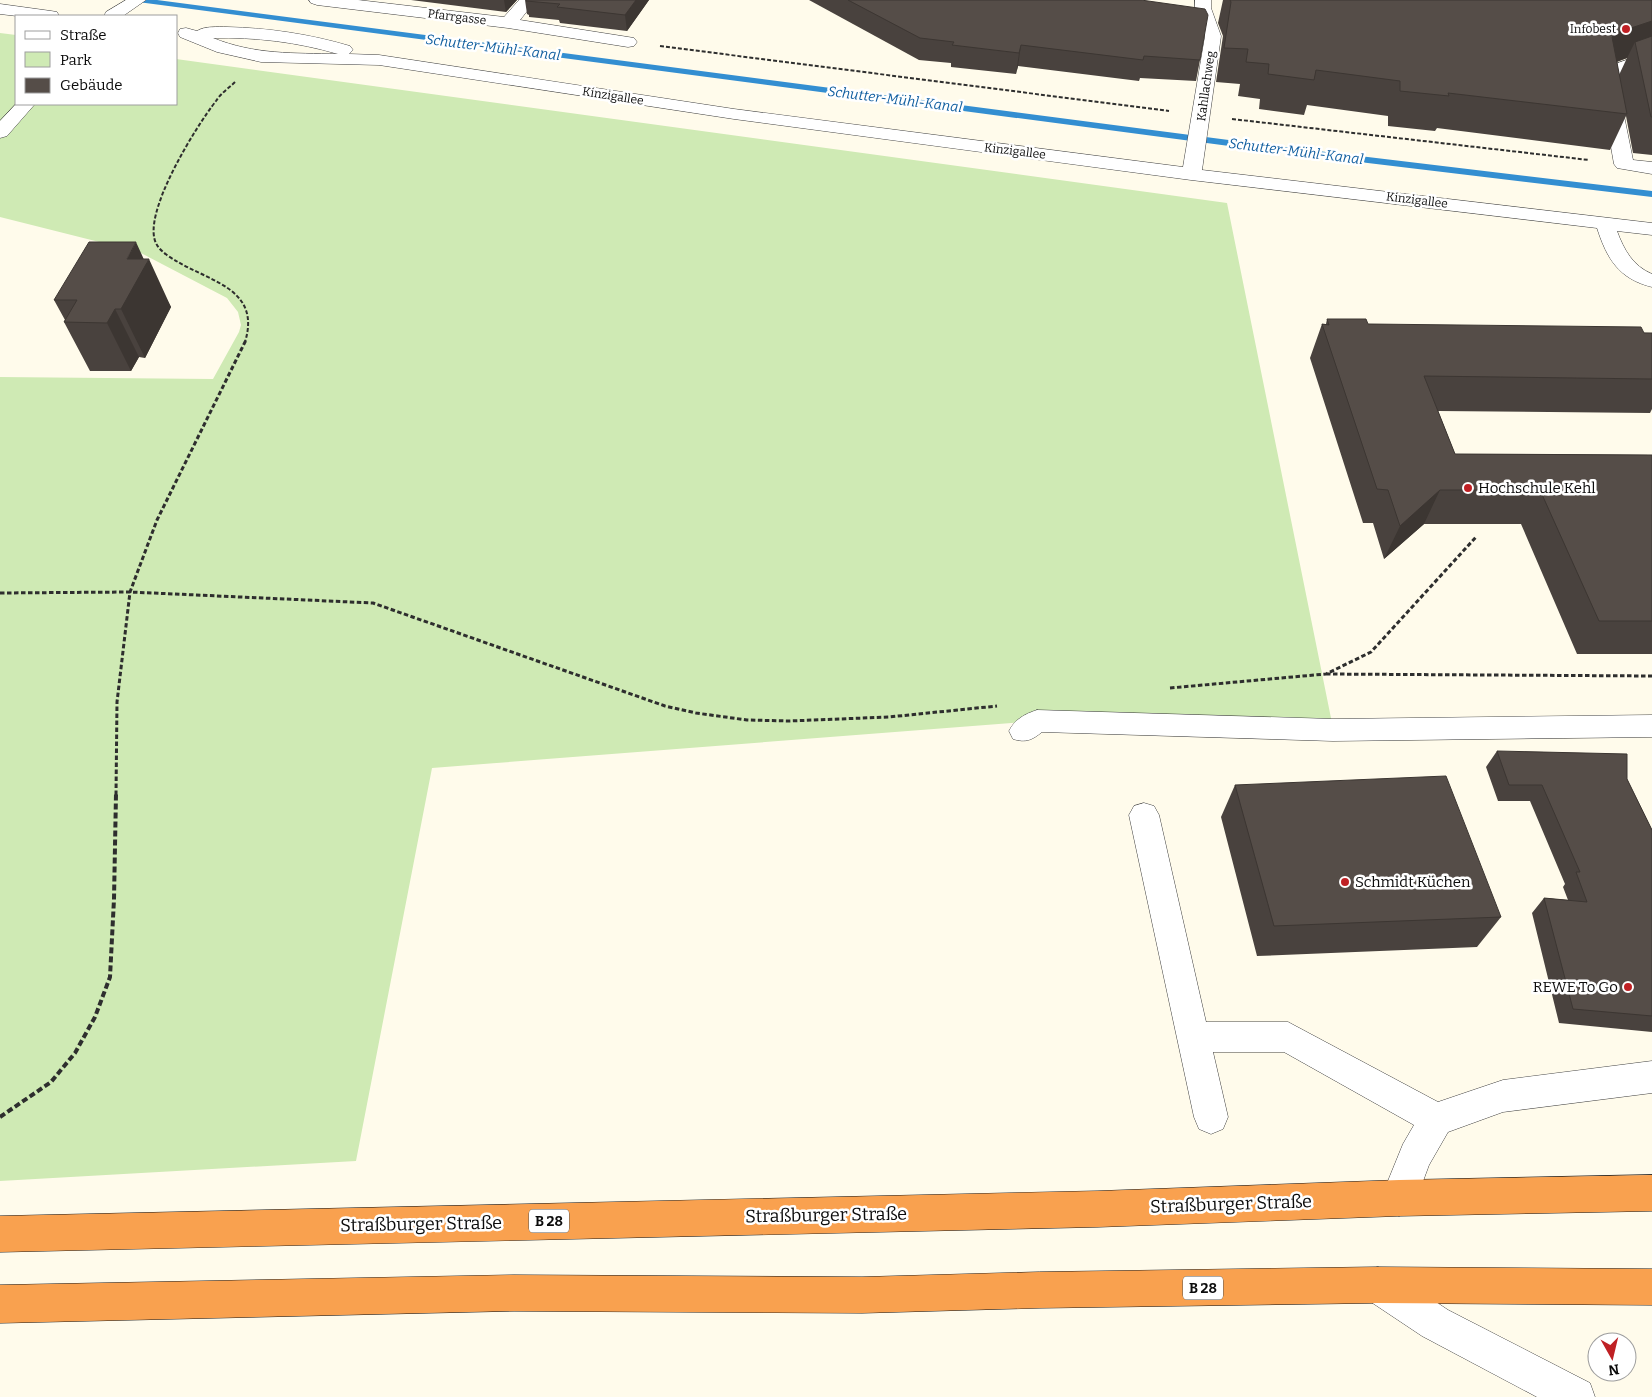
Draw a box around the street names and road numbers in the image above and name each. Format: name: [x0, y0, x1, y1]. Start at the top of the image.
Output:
street label: Pfarrgasse: [427, 6, 487, 28]
street label: Kahllachweg: [1194, 50, 1218, 122]
street label: Kinzigallee: [581, 84, 645, 108]
street label: Kinzigallee: [983, 140, 1047, 162]
street label: Kinzigallee: [1385, 189, 1449, 211]
street label: Straßburger Straße: [1150, 1190, 1312, 1218]
street label: Straßburger Straße: [745, 1203, 907, 1227]
road number: B 28: [529, 1210, 569, 1232]
street label: Straßburger Straße: [340, 1212, 502, 1236]
road number: B 28: [1183, 1276, 1223, 1300]

